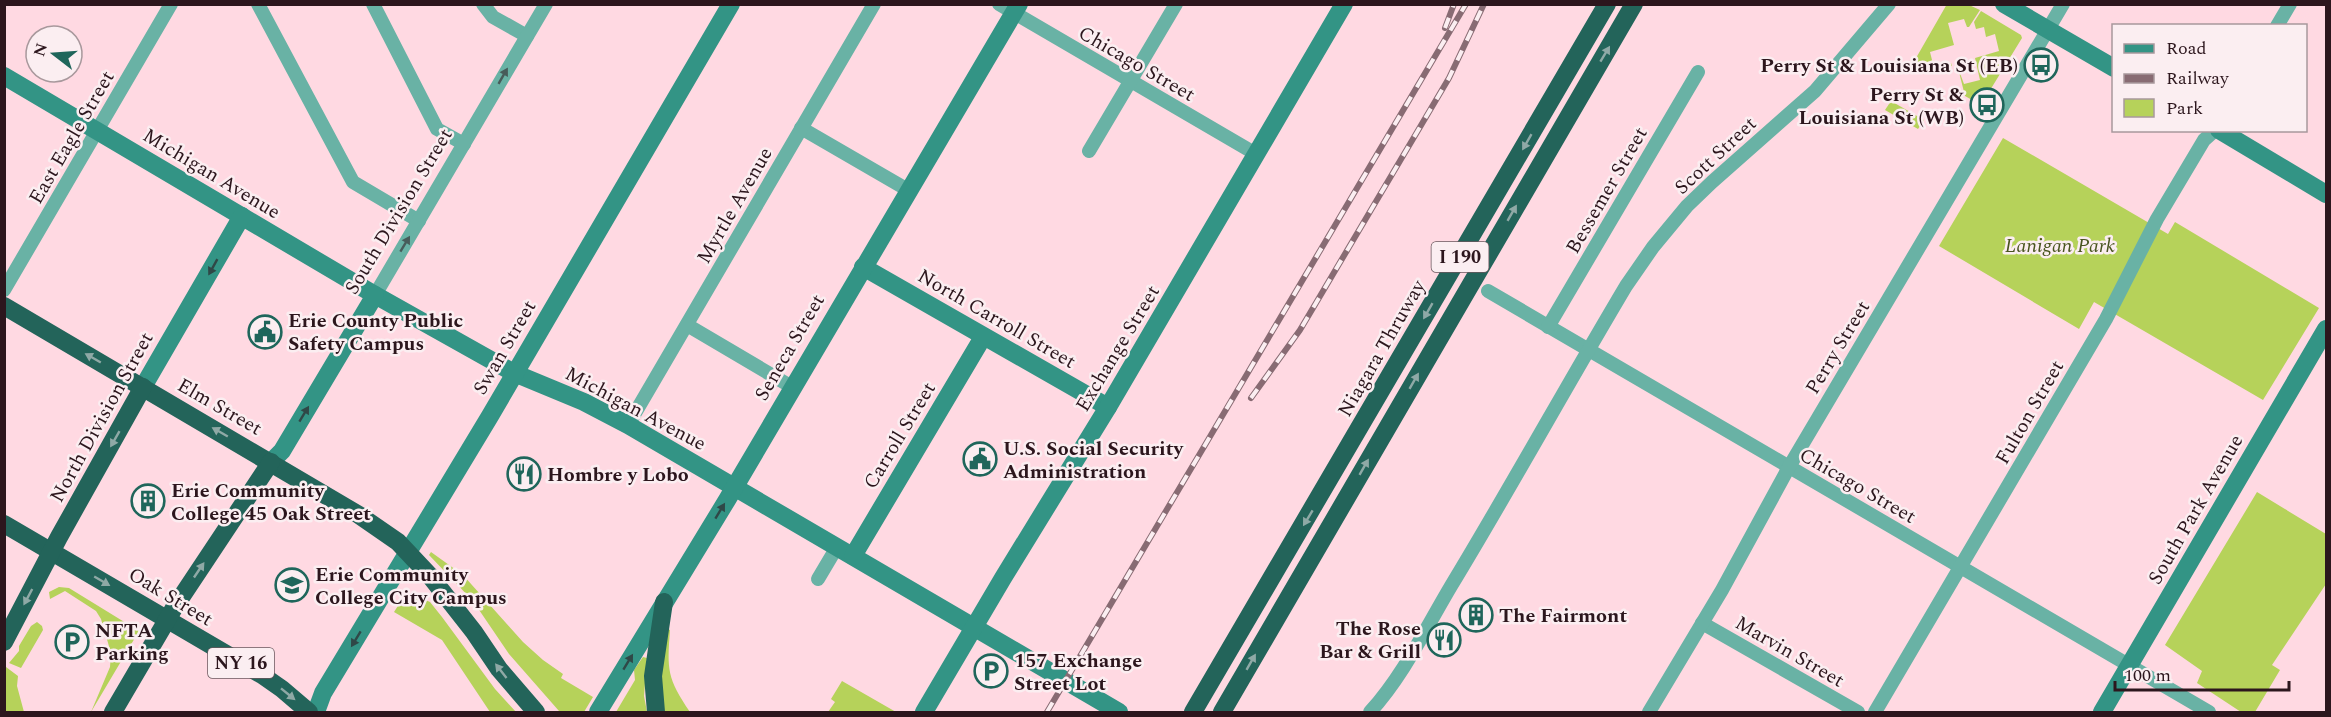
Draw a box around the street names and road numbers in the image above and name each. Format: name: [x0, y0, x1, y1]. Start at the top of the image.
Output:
street label: Chicago Street: [1072, 18, 1201, 110]
street label: East Eagle Street: [21, 65, 122, 210]
street label: Scott Street: [1668, 110, 1764, 202]
street label: Michigan Avenue: [137, 121, 286, 227]
street label: Bessemer Street: [1558, 121, 1655, 260]
street label: South Division Street: [337, 123, 460, 300]
street label: Myrtle Avenue: [689, 142, 780, 269]
road number: I 190: [1432, 242, 1488, 272]
street label: North Carroll Street: [912, 261, 1081, 377]
street label: Niagara Thruway: [1330, 273, 1434, 423]
street label: Exchange Street: [1068, 279, 1168, 418]
street label: Seneca Street: [747, 289, 833, 406]
street label: Swan Street: [466, 295, 544, 400]
street label: Perry Street: [1798, 295, 1878, 400]
street label: North Division Street: [42, 327, 161, 508]
street label: Fulton Street: [1988, 355, 2072, 470]
street label: Michigan Avenue: [560, 359, 711, 459]
street label: Elm Street: [171, 370, 268, 443]
street label: Carroll Street: [856, 376, 944, 495]
street label: South Park Avenue: [2141, 429, 2251, 590]
street label: Chicago Street: [1793, 440, 1922, 532]
street label: Oak Street: [122, 560, 219, 634]
street label: Marvin Street: [1729, 608, 1850, 695]
road number: NY 16: [208, 648, 274, 678]

